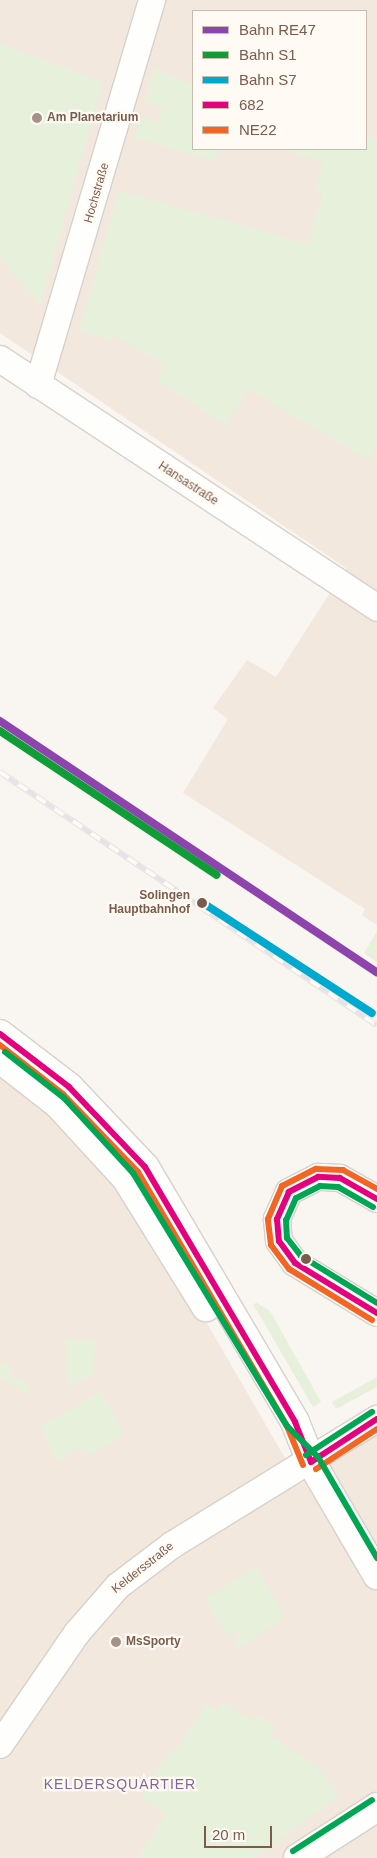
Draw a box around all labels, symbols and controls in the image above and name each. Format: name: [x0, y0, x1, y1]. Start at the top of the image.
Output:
legend: [192, 10, 367, 150]
text: Bahn RE47: [239, 21, 316, 38]
text: Bahn S1: [239, 46, 297, 63]
text: Bahn S7: [239, 71, 297, 88]
text: 682: [239, 96, 264, 113]
place label: Am Planetarium: [47, 111, 138, 125]
marker: Am Planetarium: [31, 112, 43, 124]
text: NE22: [239, 121, 277, 138]
street label: Hochstraße: [82, 161, 112, 225]
street label: Hansastraße: [155, 459, 221, 509]
place label: Solingen Hauptbahnhof: [109, 889, 190, 917]
marker: Solingen Hauptbahnhof: [193, 894, 211, 912]
unlabelled marker: [301, 1254, 311, 1264]
street label: Keldersstraße: [109, 1539, 177, 1597]
place label: MsSporty: [126, 1635, 181, 1649]
marker: MsSporty: [110, 1636, 122, 1648]
district label: KELDERSQUARTIER: [42, 1776, 198, 1792]
scale bar: [207, 1816, 274, 1848]
text: 20 m: [212, 1826, 245, 1843]

